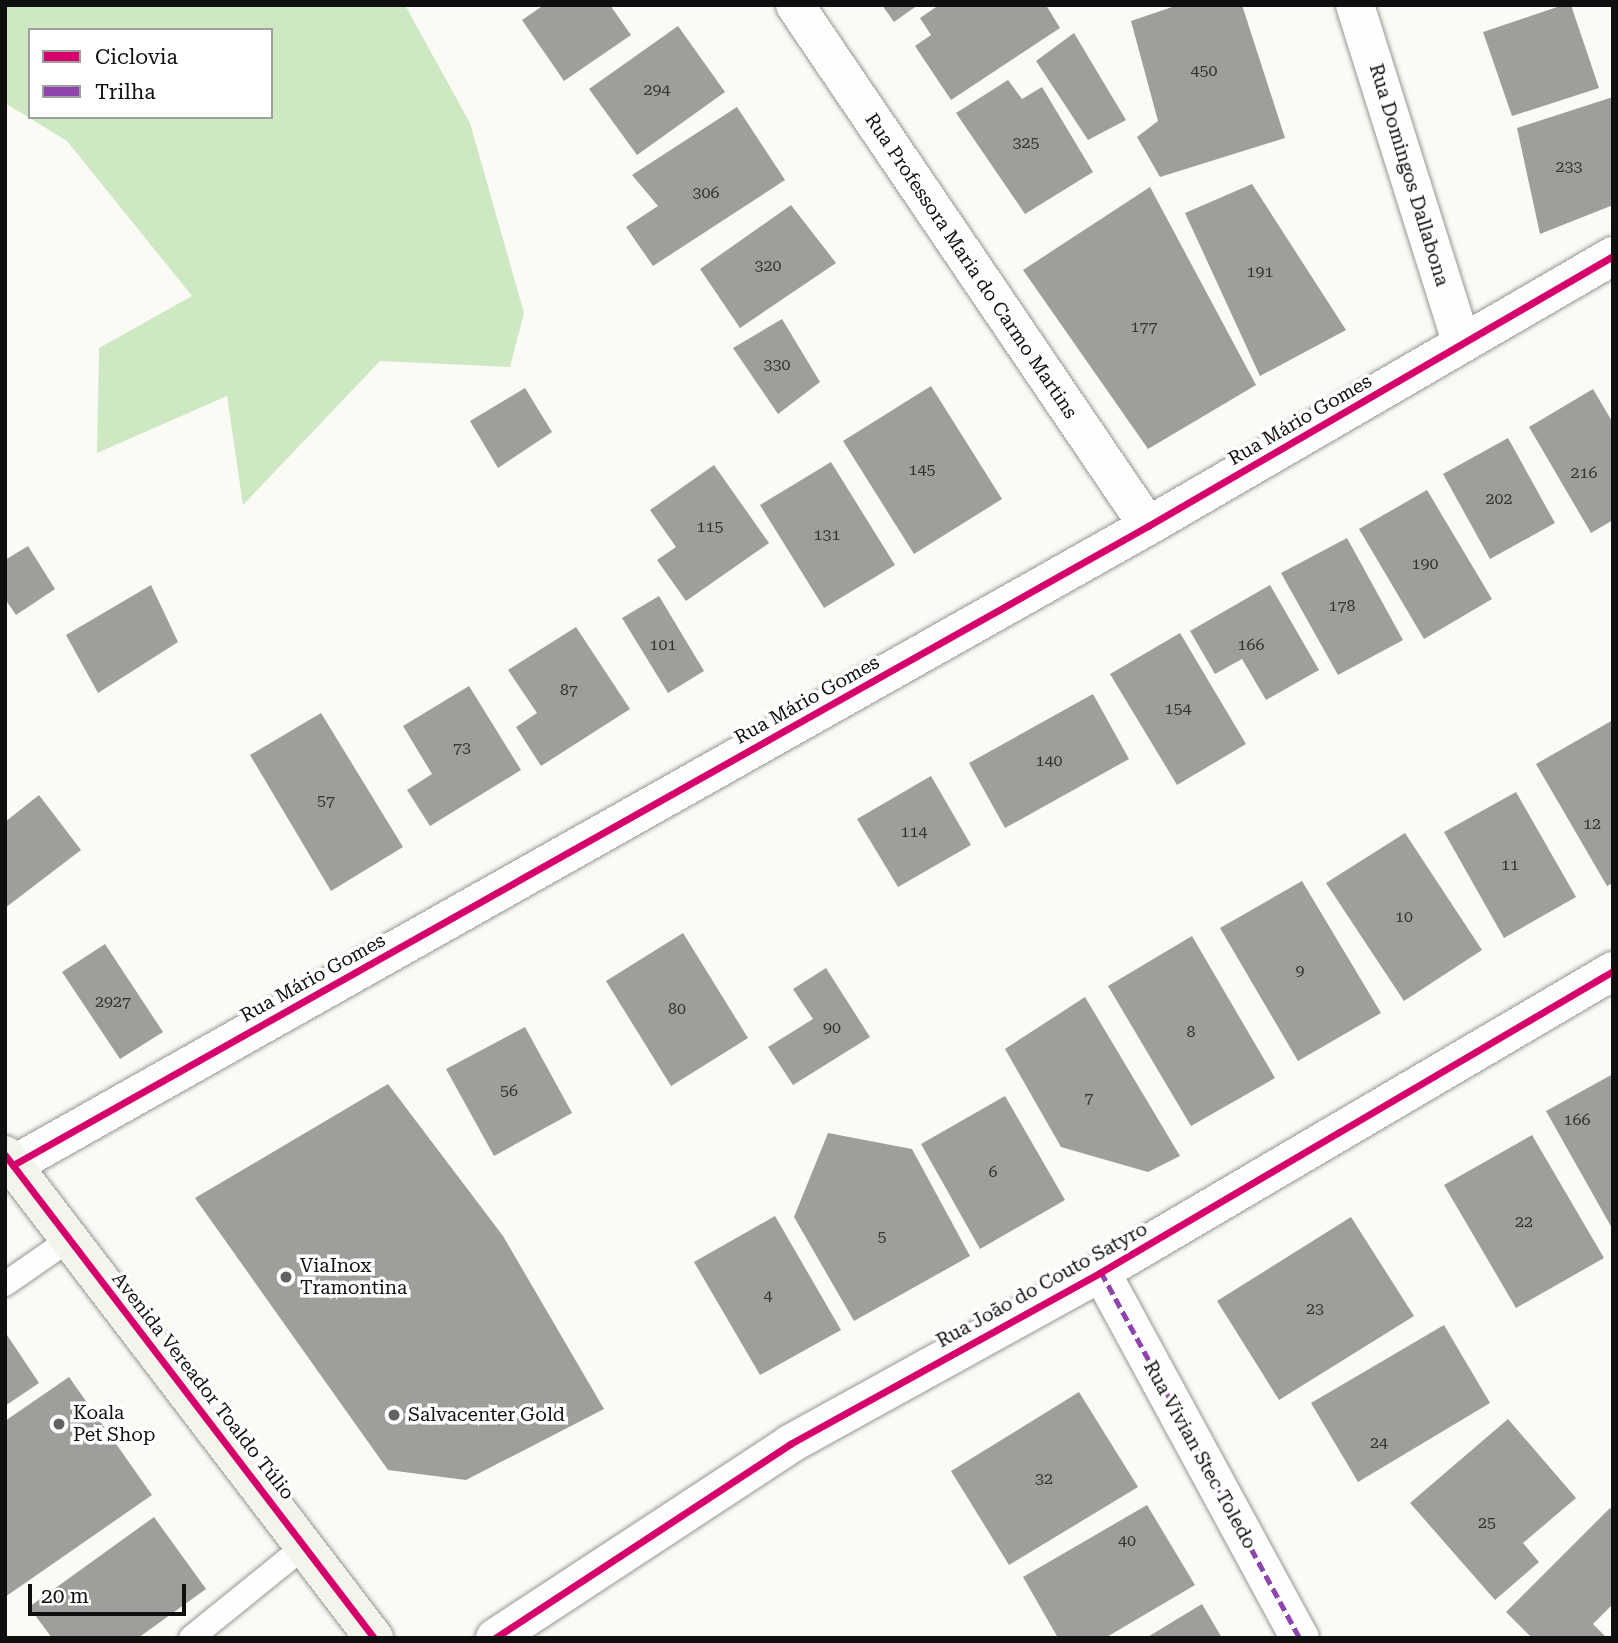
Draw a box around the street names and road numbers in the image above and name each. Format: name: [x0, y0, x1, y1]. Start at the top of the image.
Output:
street label: Rua Domingos Dallabona: [1364, 61, 1454, 289]
street label: Rua Professora Maria do Carmo Martins: [860, 109, 1082, 423]
street label: Rua Mário Gomes: [1224, 370, 1376, 470]
street label: Rua Mário Gomes: [731, 651, 883, 749]
street label: Rua Mário Gomes: [237, 929, 389, 1027]
street label: Rua João do Couto Satyro: [933, 1217, 1151, 1353]
street label: Avenida Vereador Toaldo Túlio: [107, 1268, 299, 1504]
street label: Rua Vivian Stec Toledo: [1139, 1357, 1261, 1553]

